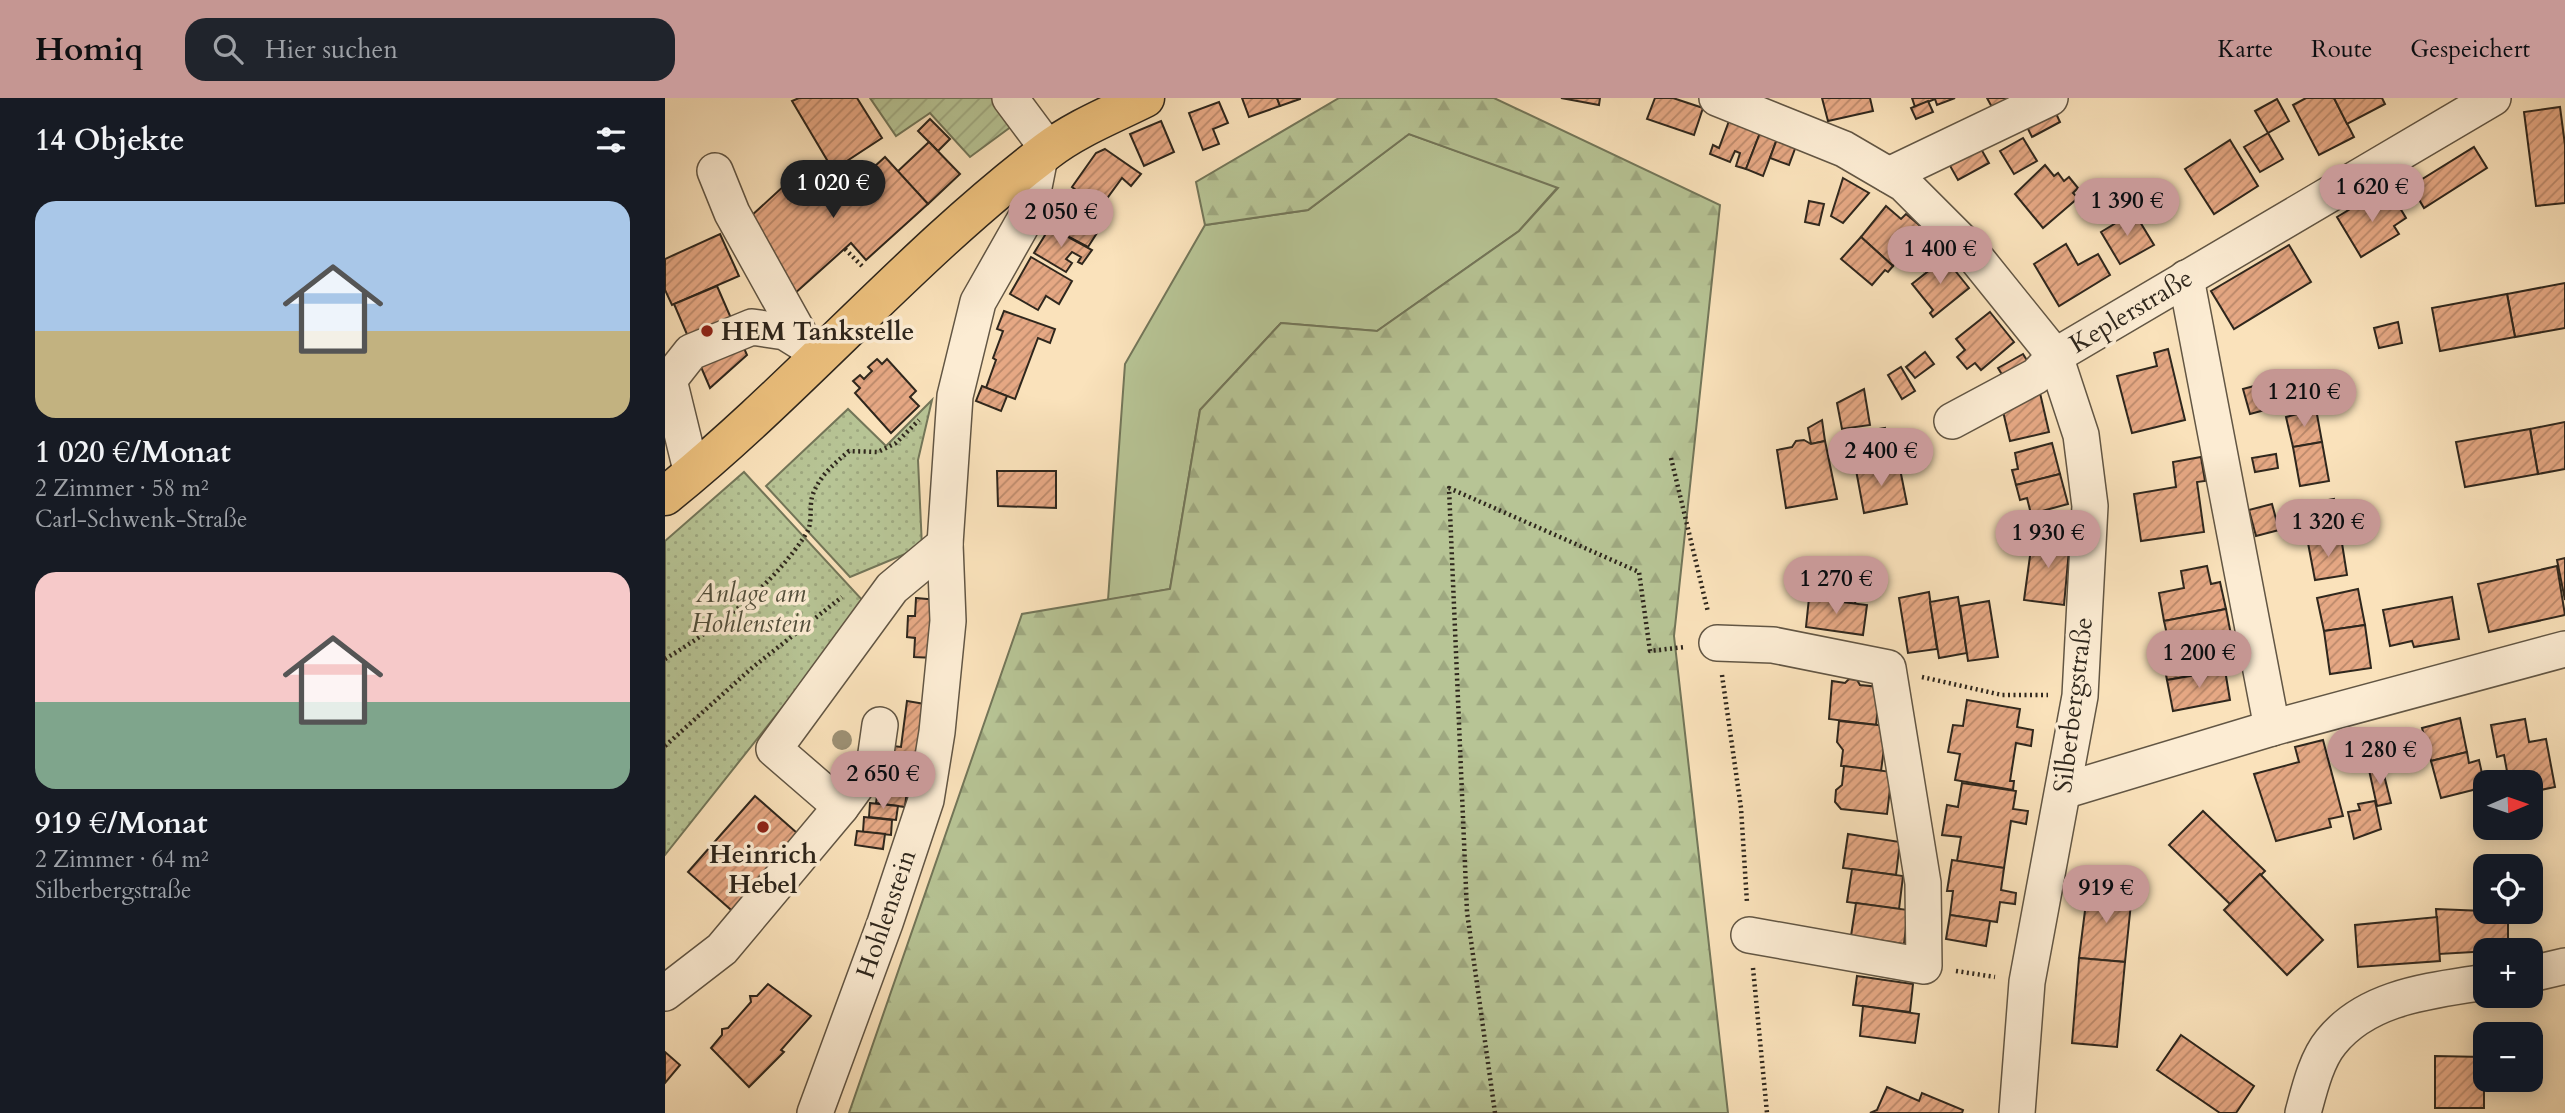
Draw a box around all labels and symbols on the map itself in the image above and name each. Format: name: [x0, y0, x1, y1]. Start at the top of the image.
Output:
pin: 1 020 €: [768, 160, 898, 220]
pin: 1 620 €: [2307, 164, 2437, 224]
pin: 1 390 €: [2062, 178, 2192, 238]
pin: 2 050 €: [996, 190, 1126, 249]
pin: 1 400 €: [1875, 226, 2005, 286]
street label: Keplerstraße: [2063, 261, 2199, 361]
place label: HEM Tankstelle: [721, 314, 914, 349]
marker: HEM Tankstelle: [699, 323, 715, 339]
pin: 1 210 €: [2239, 370, 2369, 429]
pin: 2 400 €: [1816, 428, 1946, 488]
pin: 1 320 €: [2263, 500, 2393, 559]
pin: 1 930 €: [1983, 510, 2113, 570]
pin: 1 270 €: [1771, 556, 1901, 616]
park label: Anlage am Hohlenstein: [691, 576, 811, 641]
street label: Silberbergstraße: [2045, 615, 2101, 795]
pin: 1 200 €: [2134, 630, 2264, 690]
pin: 1 280 €: [2315, 728, 2445, 787]
pin: 2 650 €: [818, 752, 948, 811]
north arrow: [2473, 770, 2543, 840]
marker: Heinrich Hebel: [755, 819, 771, 835]
place label: Heinrich Hebel: [709, 837, 817, 902]
street label: Hohlenstein: [848, 845, 924, 983]
pin: 919 €: [2057, 866, 2155, 925]

